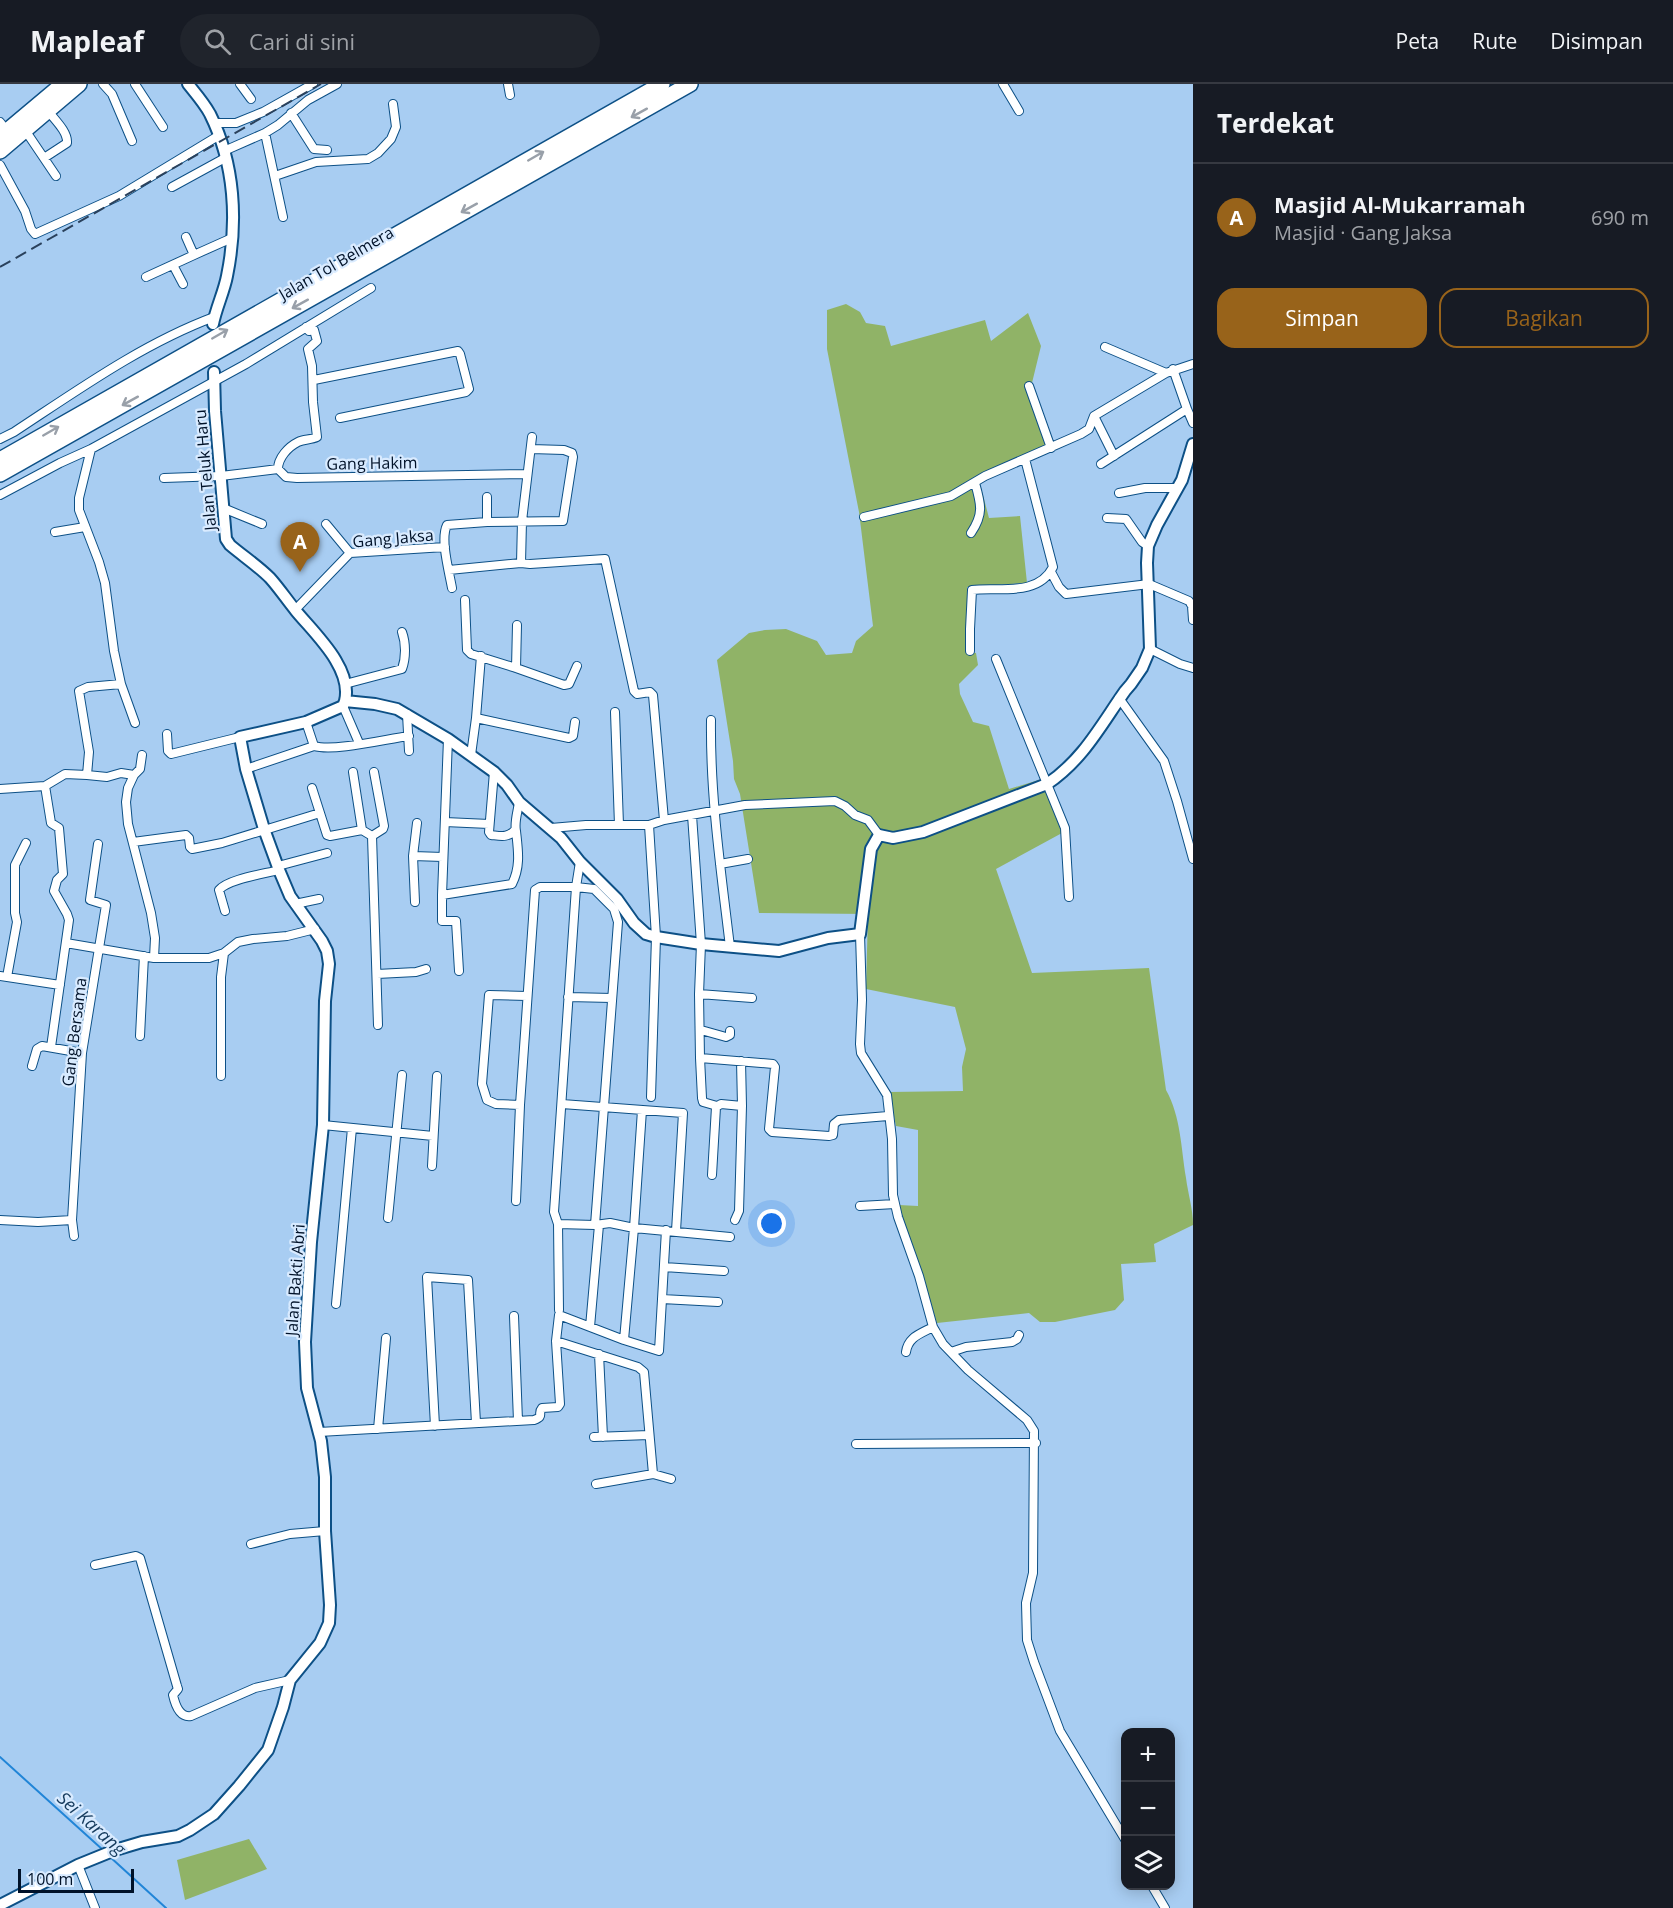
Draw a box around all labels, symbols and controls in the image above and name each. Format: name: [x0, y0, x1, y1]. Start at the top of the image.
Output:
search box: [180, 14, 600, 68]
text: Mapleaf: [30, 22, 144, 60]
icon: search: [201, 25, 234, 58]
text: Cari di sini: [249, 26, 355, 56]
text: Peta: [1396, 27, 1439, 55]
text: Rute: [1472, 27, 1517, 55]
text: Disimpan: [1550, 27, 1643, 55]
text: Terdekat: [1217, 105, 1334, 141]
one-way arrow: [631, 107, 648, 119]
one-way arrow: [527, 150, 544, 162]
text: Masjid Al-Mukarramah: [1274, 189, 1526, 219]
one-way arrow: [461, 203, 478, 215]
text: A: [1230, 204, 1243, 231]
text: 690 m: [1591, 204, 1649, 231]
text: Masjid · Gang Jaksa: [1274, 219, 1452, 246]
street label: Jalan Tol Belmera: [273, 221, 397, 306]
button: Simpan: [1217, 288, 1427, 348]
button: Bagikan: [1439, 288, 1649, 348]
one-way arrow: [291, 299, 309, 310]
one-way arrow: [211, 328, 228, 340]
one-way arrow: [122, 395, 139, 407]
street label: Jalan Teluk Haru: [189, 409, 221, 533]
one-way arrow: [42, 425, 59, 437]
street label: Gang Hakim: [326, 451, 418, 475]
pin: A: [280, 522, 320, 572]
street label: Gang Jaksa: [352, 523, 434, 553]
street label: Gang Bersama: [56, 976, 92, 1088]
your location: [757, 1209, 786, 1238]
street label: Jalan Bakti Abri: [280, 1223, 310, 1339]
map controls: [1121, 1728, 1175, 1890]
button: +: [1121, 1728, 1175, 1782]
button: −: [1121, 1782, 1175, 1836]
water label: Sei Karang: [53, 1786, 132, 1861]
button: layers: [1121, 1836, 1175, 1890]
scale bar: [18, 1866, 134, 1894]
text: 100 m: [27, 1868, 73, 1890]

